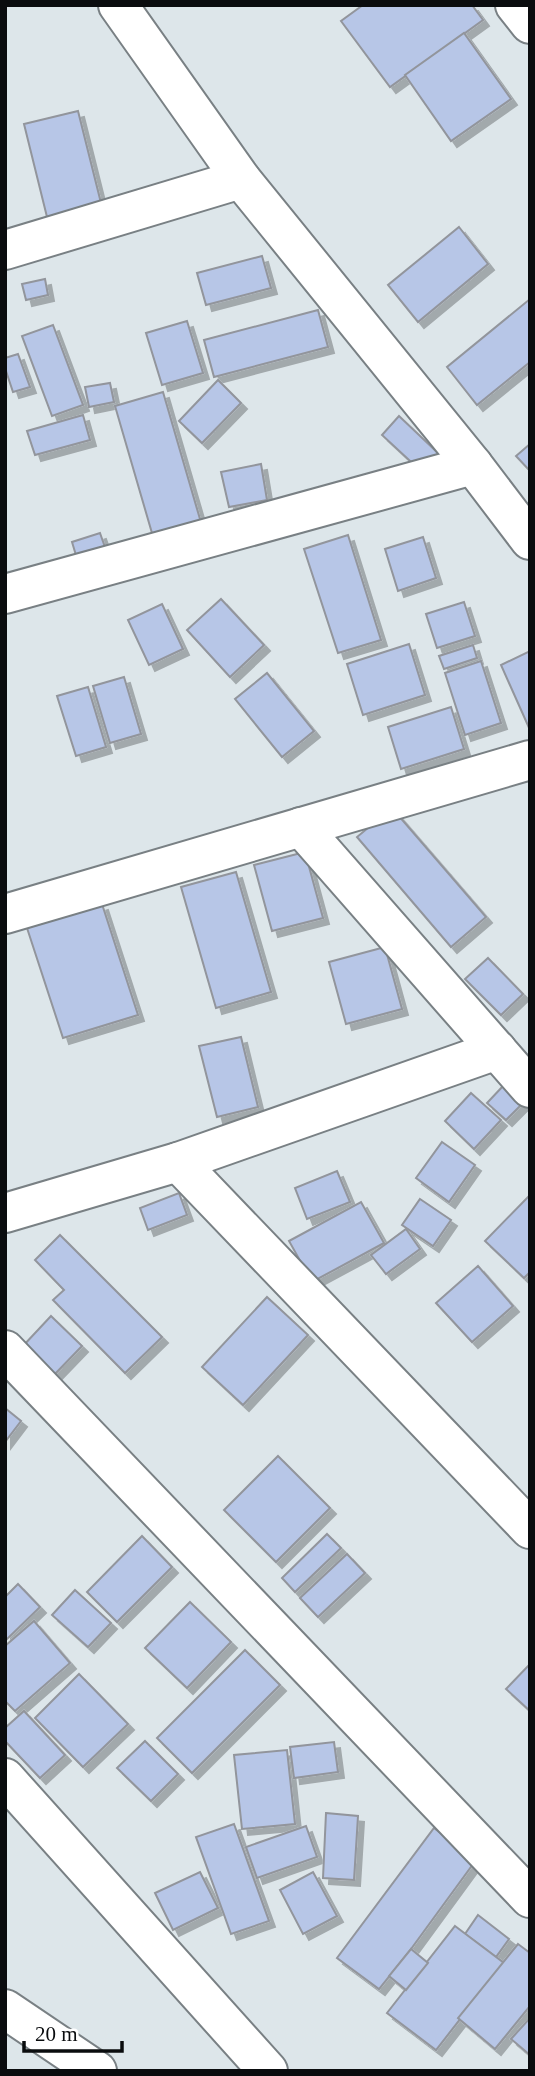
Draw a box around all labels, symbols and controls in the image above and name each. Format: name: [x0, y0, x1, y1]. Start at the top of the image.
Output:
scale bar: [24, 2010, 122, 2054]
text: 20 m: [35, 2022, 78, 2046]

